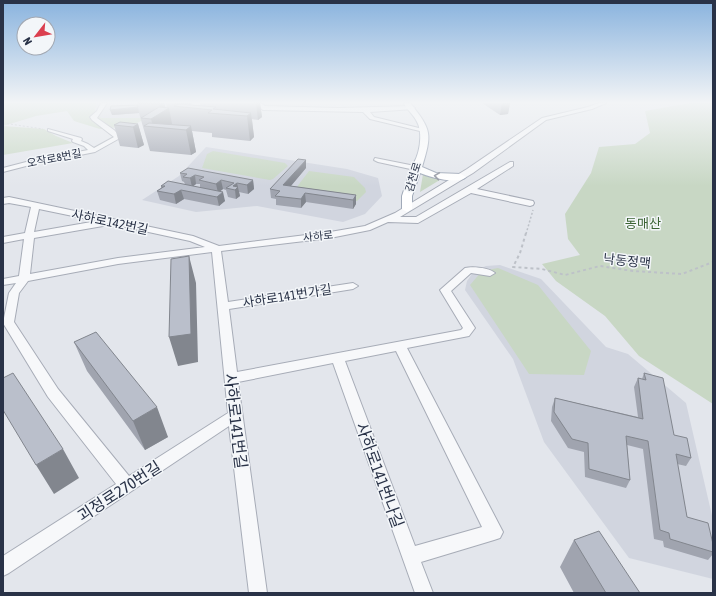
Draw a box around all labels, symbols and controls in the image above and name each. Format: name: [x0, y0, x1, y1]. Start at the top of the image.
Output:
north arrow: [16, 16, 56, 56]
text: N: [21, 35, 34, 47]
street label: 오작로8번길: [25, 147, 83, 169]
street label: 감천로: [403, 161, 423, 193]
one-way arrow: [434, 172, 441, 181]
street label: 사하로142번길: [70, 207, 150, 237]
park label: 동매산: [625, 216, 661, 231]
street label: 사하로: [302, 228, 334, 244]
street label: 낙동정맥: [602, 251, 652, 271]
street label: 사하로141번가길: [241, 282, 333, 310]
street label: 사하로141번길: [221, 372, 251, 470]
street label: 사하로141번나길: [353, 420, 407, 530]
street label: 괴정로270번길: [74, 457, 164, 525]

